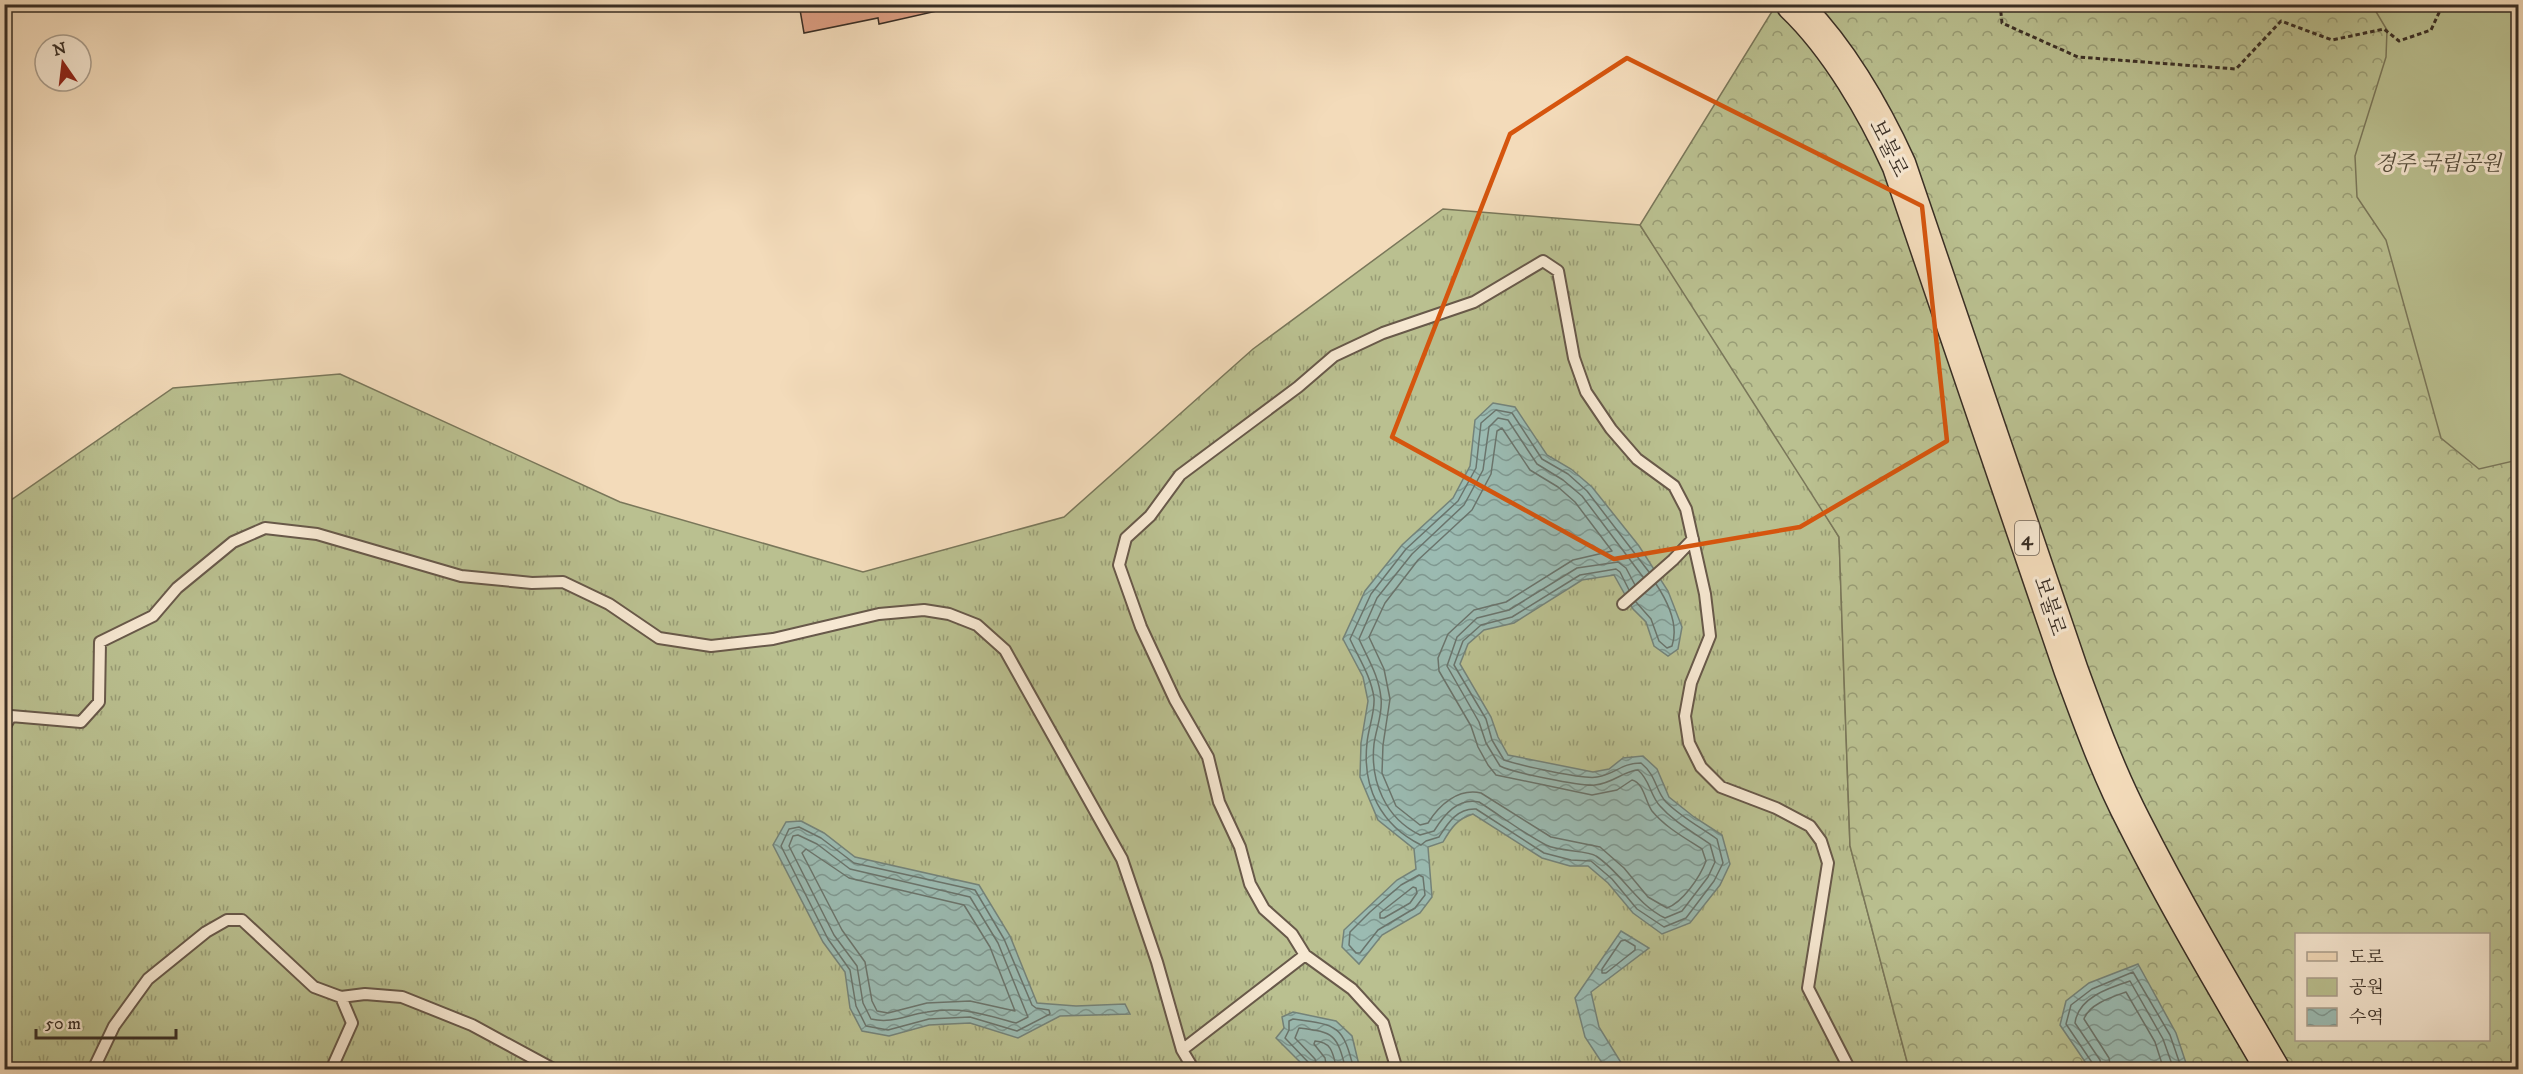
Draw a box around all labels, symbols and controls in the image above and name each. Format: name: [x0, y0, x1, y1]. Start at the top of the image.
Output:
north arrow: [33, 33, 93, 93]
text: N: [51, 38, 68, 61]
street label: 보불로: [1863, 115, 1913, 181]
park label: 경주 국립공원: [2375, 151, 2503, 177]
road number: 4: [2015, 521, 2039, 555]
street label: 보불로: [2027, 573, 2071, 639]
legend: [2295, 933, 2490, 1041]
text: 도로: [2349, 947, 2384, 969]
text: 공원: [2349, 977, 2384, 999]
scale bar: [36, 1002, 176, 1040]
text: 수역: [2349, 1007, 2384, 1029]
text: 50 m: [45, 1013, 81, 1035]

